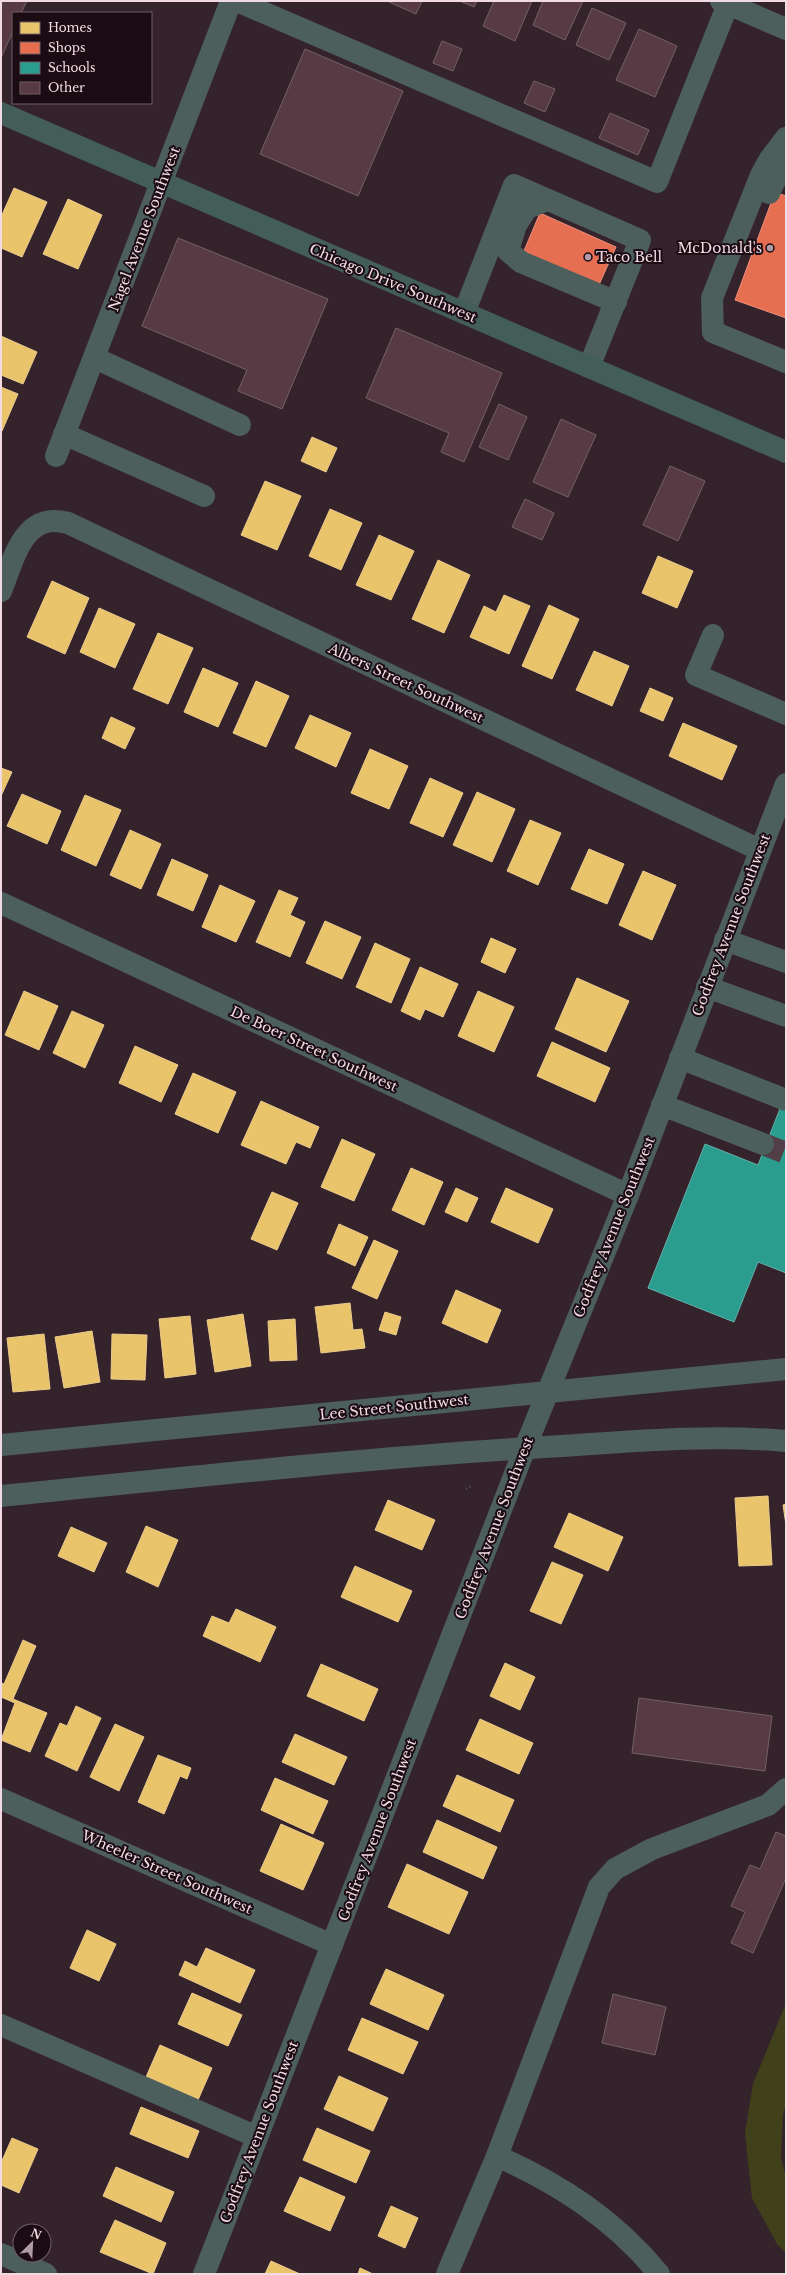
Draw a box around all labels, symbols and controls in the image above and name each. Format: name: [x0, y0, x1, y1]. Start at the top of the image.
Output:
legend: [12, 12, 152, 104]
text: Homes: [48, 20, 92, 35]
text: Shops: [48, 40, 85, 55]
text: Schools: [48, 60, 95, 75]
text: Other: [48, 80, 85, 95]
street label: Nagel Avenue Southwest: [104, 143, 184, 314]
place label: McDonald's: [677, 239, 762, 257]
street label: Chicago Drive Southwest: [307, 240, 480, 327]
marker: McDonald's: [765, 243, 775, 253]
place label: Taco Bell: [596, 248, 663, 266]
marker: Taco Bell: [583, 252, 593, 262]
street label: Albers Street Southwest: [325, 639, 487, 727]
street label: Godfrey Avenue Southwest: [688, 831, 774, 1019]
street label: De Boer Street Southwest: [228, 1002, 401, 1096]
street label: Godfrey Avenue Southwest: [569, 1133, 659, 1320]
street label: Lee Street Southwest: [318, 1390, 470, 1424]
street label: Godfrey Avenue Southwest: [451, 1434, 537, 1622]
street label: Godfrey Avenue Southwest: [334, 1736, 420, 1924]
street label: Wheeler Street Southwest: [78, 1826, 256, 1918]
street label: Godfrey Avenue Southwest: [216, 2038, 302, 2226]
north arrow: [12, 2223, 52, 2263]
text: N: [28, 2225, 44, 2243]

